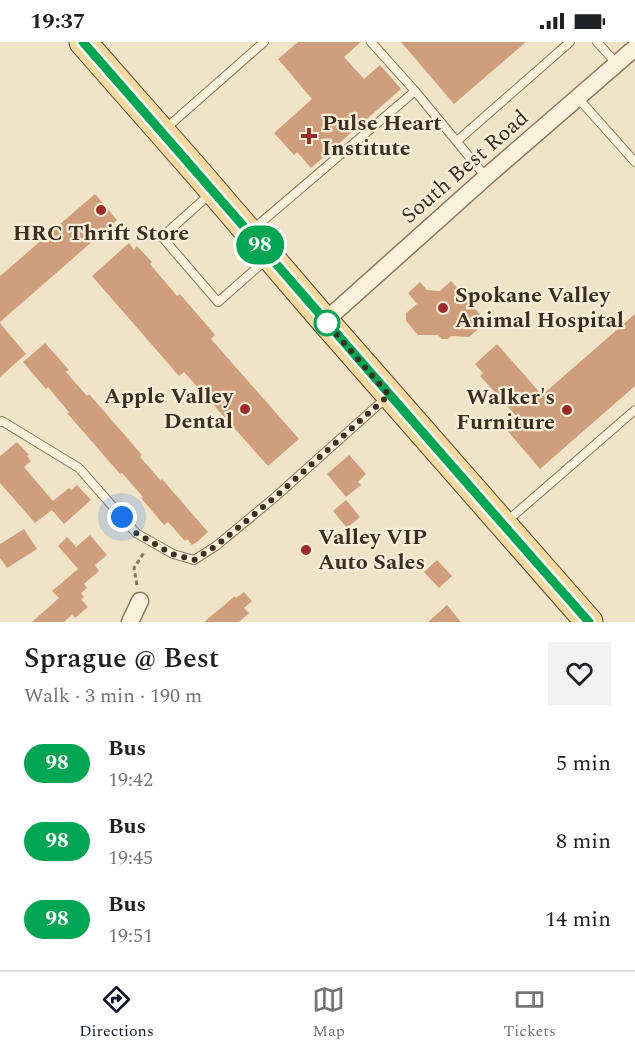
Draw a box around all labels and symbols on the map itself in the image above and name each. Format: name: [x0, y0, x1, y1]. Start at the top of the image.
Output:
street label: South Best Road: [394, 102, 536, 232]
place label: Pulse Heart Institute: [322, 107, 442, 165]
marker: Pulse Heart Institute: [300, 127, 318, 145]
marker: HRC Thrift Store: [94, 203, 108, 217]
place label: HRC Thrift Store: [13, 217, 189, 250]
line badge: 98: [233, 226, 287, 264]
place label: Spokane Valley Animal Hospital: [455, 279, 624, 337]
marker: Spokane Valley Animal Hospital: [436, 301, 450, 315]
unlabelled marker: [314, 310, 340, 336]
place label: Apple Valley Dental: [104, 380, 235, 438]
place label: Walker's Furniture: [456, 381, 555, 439]
marker: Apple Valley Dental: [238, 402, 252, 416]
marker: Walker's Furniture: [560, 403, 574, 417]
your location: [107, 502, 137, 532]
place label: Valley VIP Auto Sales: [318, 521, 427, 579]
marker: Valley VIP Auto Sales: [299, 543, 313, 557]

